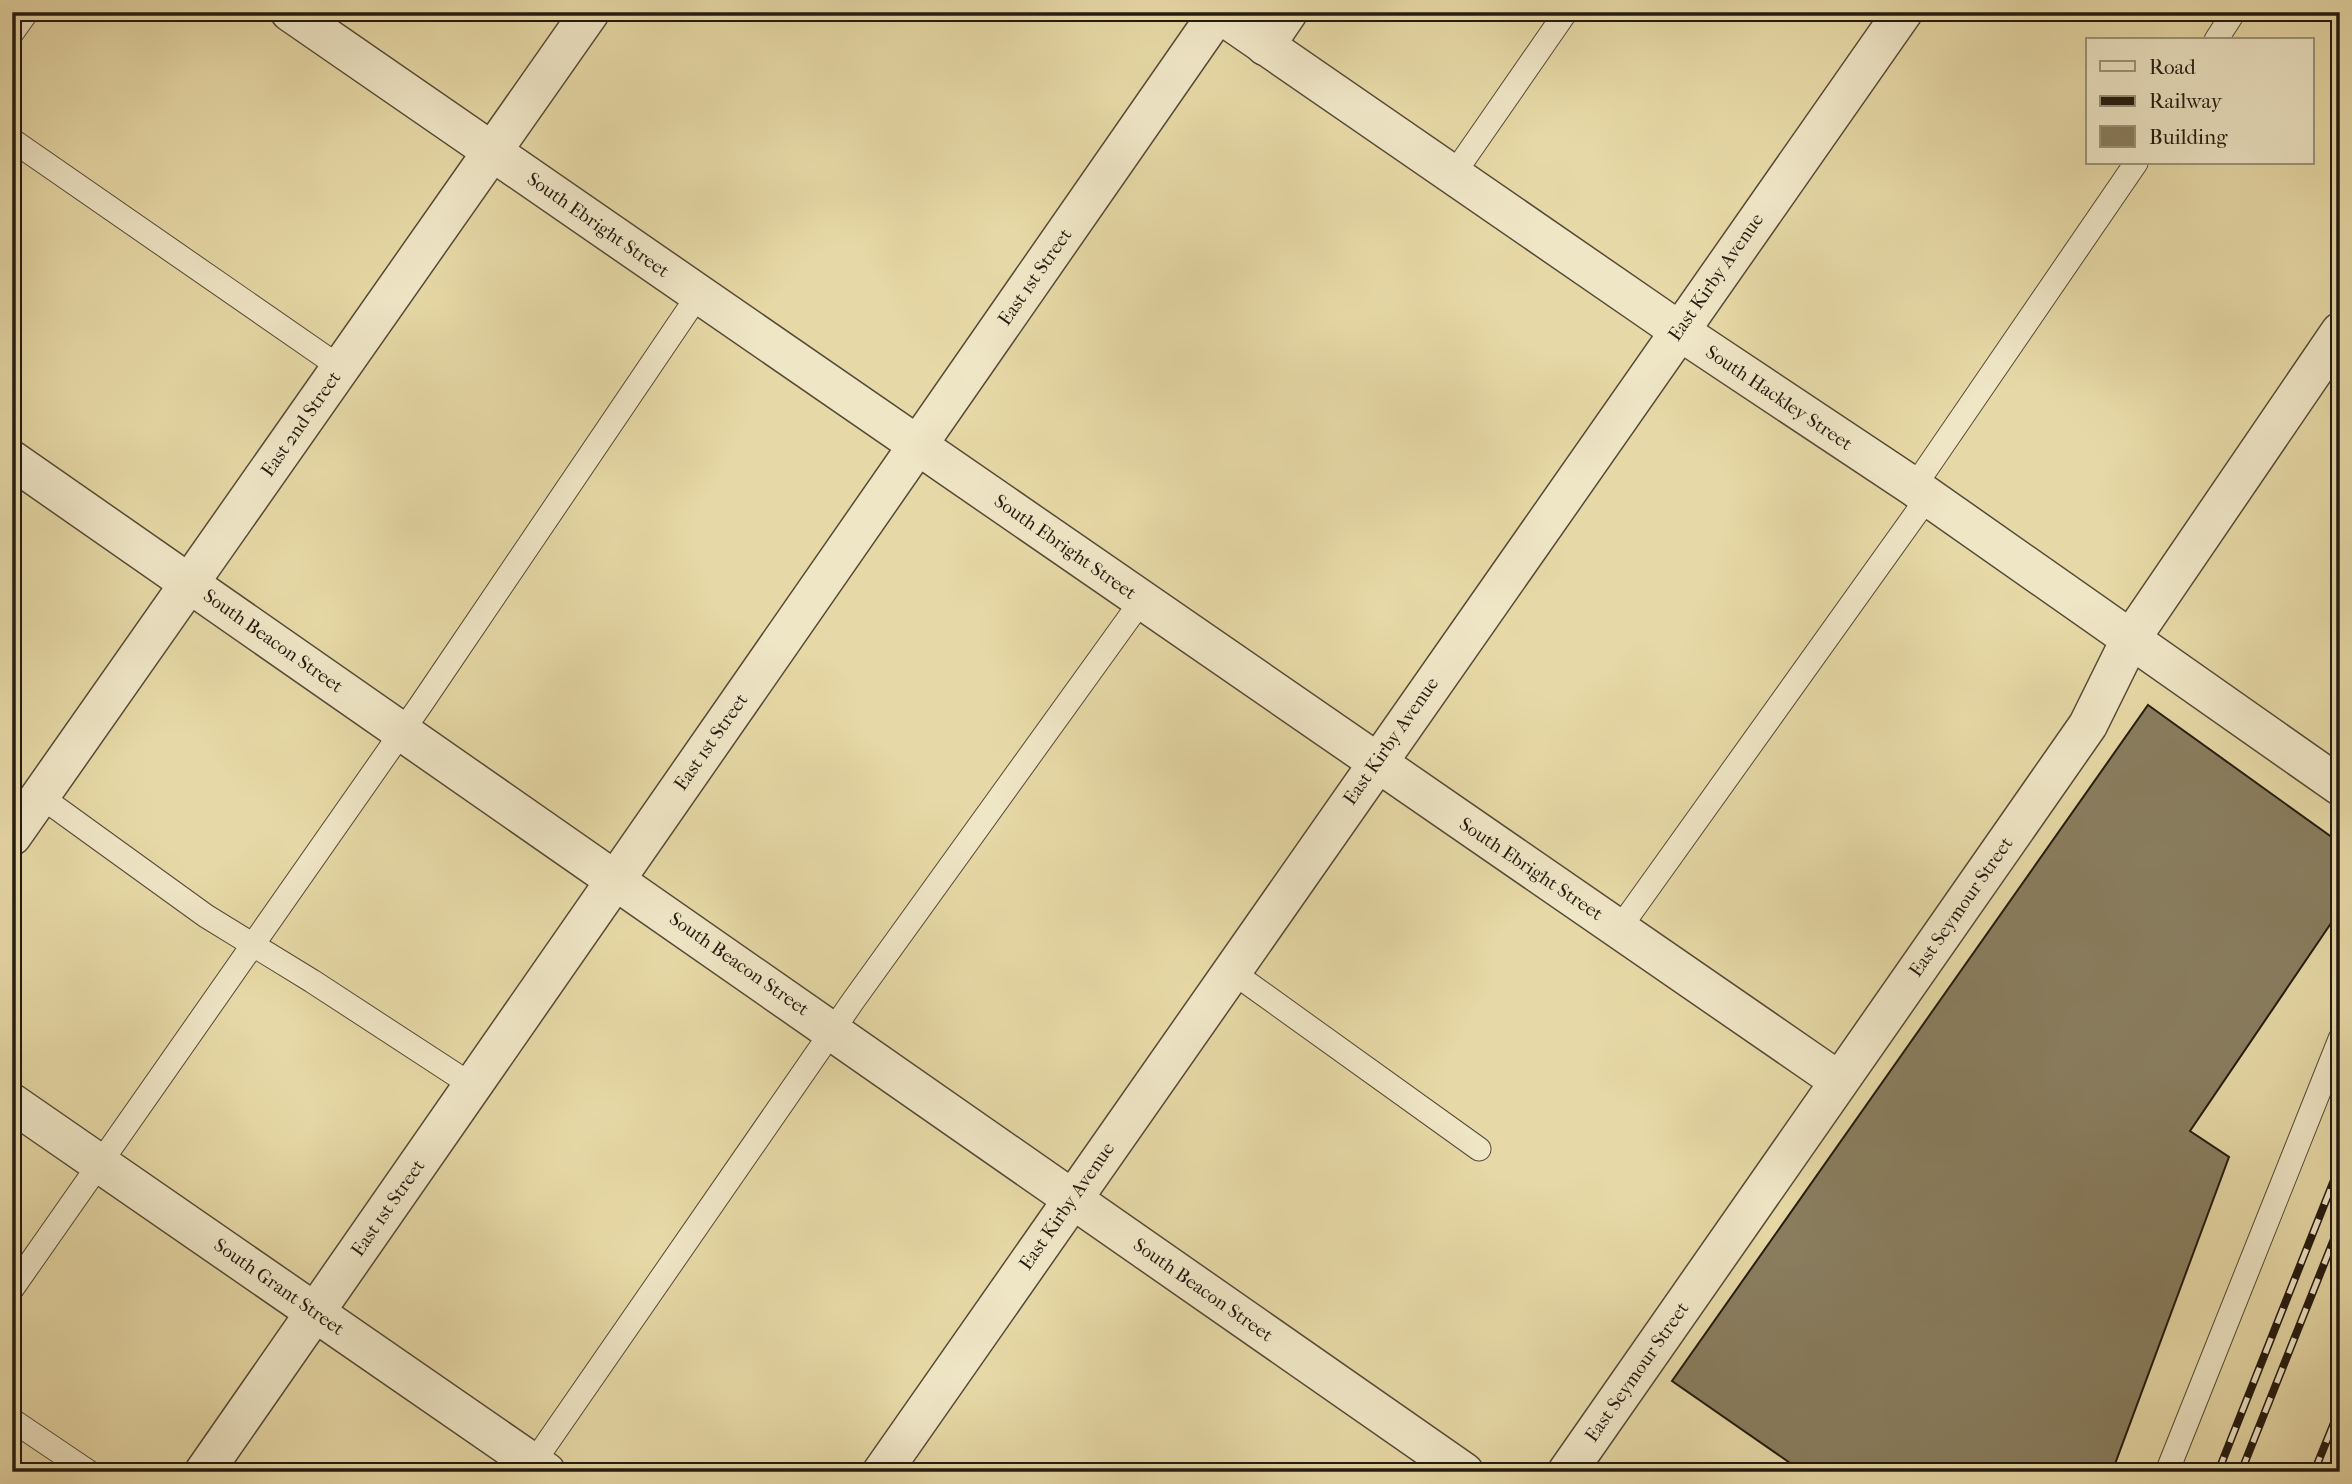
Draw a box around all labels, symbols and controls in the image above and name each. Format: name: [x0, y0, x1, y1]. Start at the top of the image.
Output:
legend: [2086, 38, 2314, 164]
text: Road: [2149, 55, 2196, 79]
text: Railway: [2149, 89, 2223, 113]
text: Building: [2149, 125, 2228, 149]
street label: South Ebright Street: [523, 168, 673, 282]
street label: East Kirby Avenue: [1664, 209, 1768, 345]
street label: East 1st Street: [994, 224, 1077, 330]
street label: South Hackley Street: [1702, 341, 1857, 455]
street label: East 2nd Street: [257, 367, 346, 481]
street label: South Ebright Street: [990, 490, 1140, 604]
street label: South Beacon Street: [199, 585, 347, 698]
street label: East Kirby Avenue: [1339, 673, 1443, 809]
street label: East 1st Street: [670, 689, 753, 795]
street label: South Ebright Street: [1455, 813, 1607, 925]
street label: East Seymour Street: [1905, 833, 2018, 981]
street label: South Beacon Street: [665, 908, 813, 1021]
street label: East Kirby Avenue: [1015, 1138, 1119, 1274]
street label: East 1st Street: [347, 1155, 430, 1261]
street label: South Grant Street: [210, 1234, 348, 1340]
street label: South Beacon Street: [1129, 1234, 1277, 1347]
street label: East Seymour Street: [1581, 1298, 1694, 1446]

